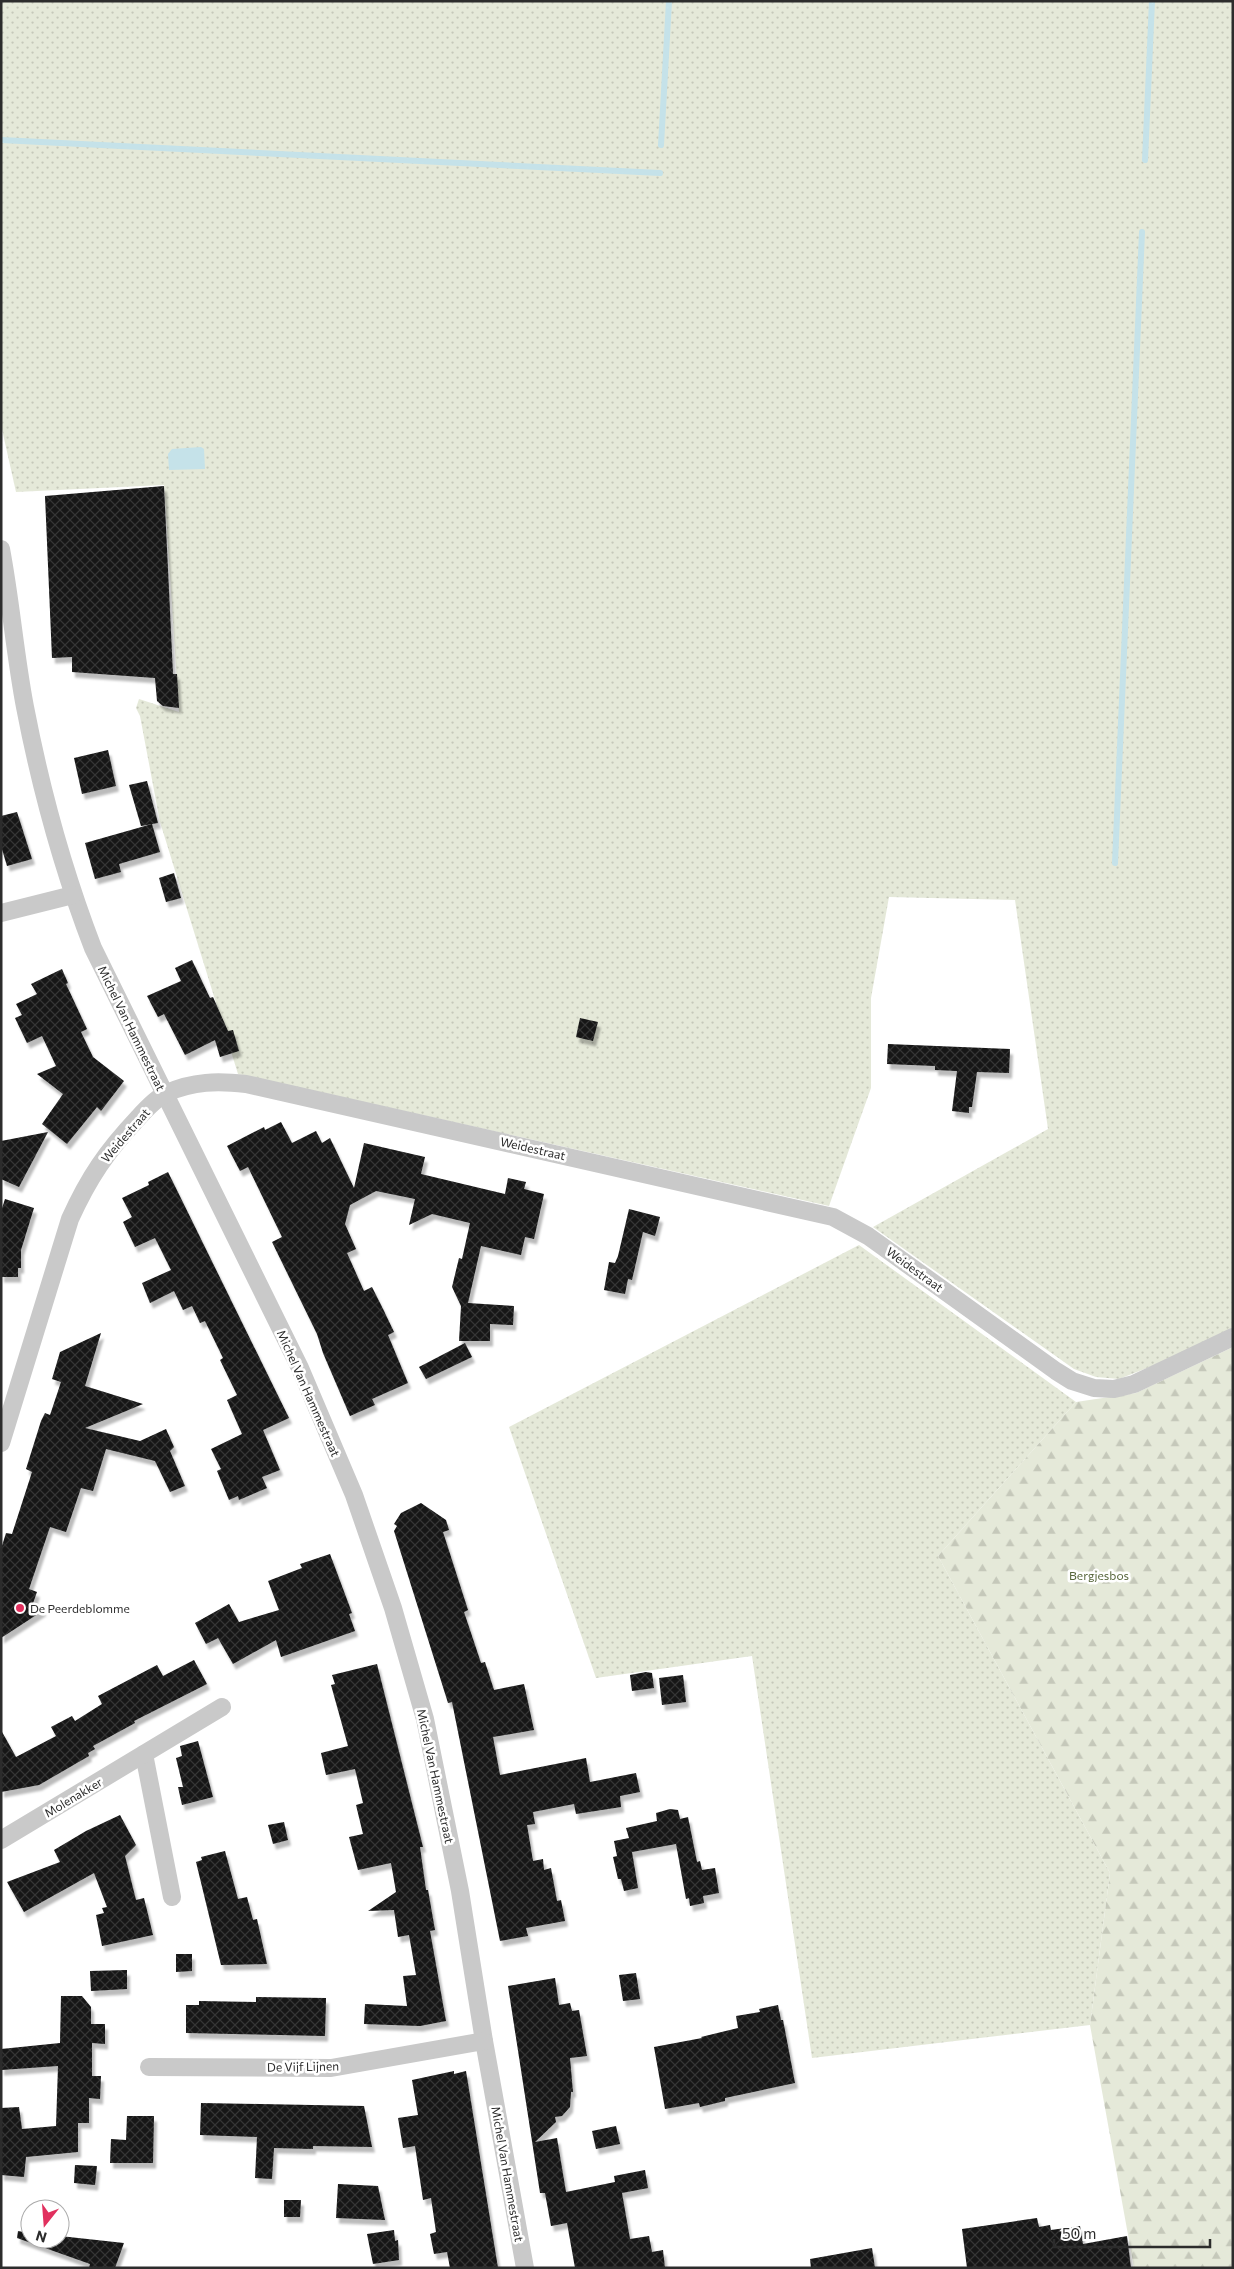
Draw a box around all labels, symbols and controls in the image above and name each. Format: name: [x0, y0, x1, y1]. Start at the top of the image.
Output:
street label: Michel Van Hammestraat: [96, 963, 168, 1093]
street label: Weidestraat: [98, 1105, 152, 1165]
street label: Weidestraat: [499, 1134, 567, 1162]
street label: Weidestraat: [884, 1244, 946, 1294]
street label: Michel Van Hammestraat: [275, 1328, 343, 1459]
park label: Bergjesbos: [1069, 1568, 1129, 1582]
place label: De Peerdeblomme: [30, 1601, 130, 1615]
marker: De Peerdeblomme: [14, 1602, 26, 1614]
street label: Michel Van Hammestraat: [415, 1707, 457, 1845]
street label: Molenakker: [42, 1774, 105, 1820]
street label: De Vijf Lijnen: [267, 2058, 339, 2074]
street label: Michel Van Hammestraat: [489, 2105, 527, 2243]
north arrow: [20, 2199, 70, 2249]
scale bar: [1054, 2216, 1210, 2248]
text: 50 m: [1062, 2224, 1096, 2242]
text: N: [34, 2227, 49, 2247]

